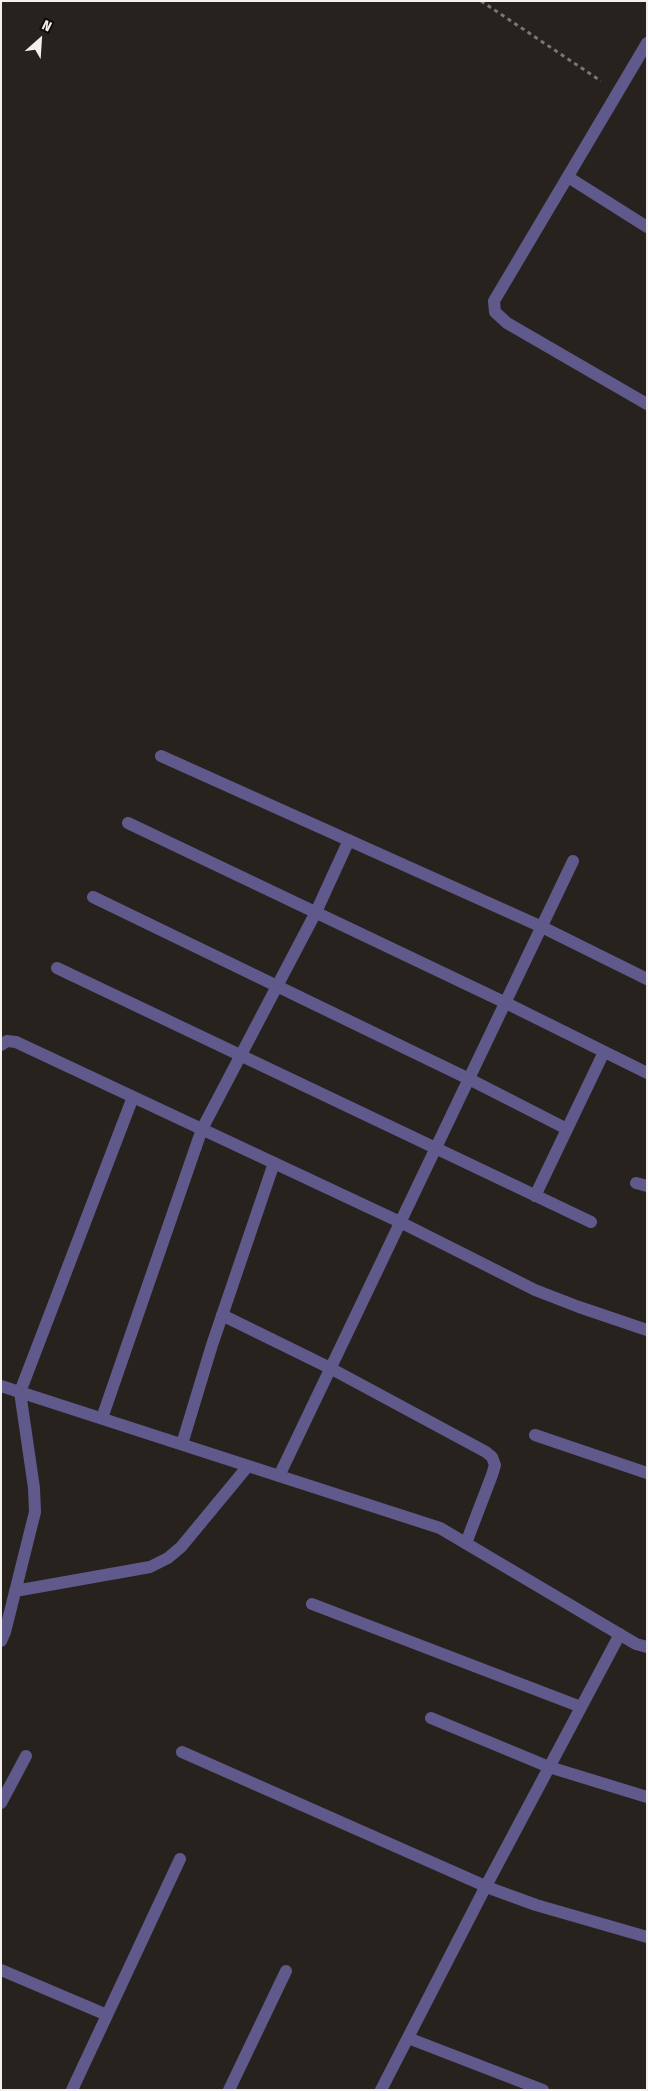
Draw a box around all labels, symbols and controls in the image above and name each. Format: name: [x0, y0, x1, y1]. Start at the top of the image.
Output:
north arrow: [15, 15, 65, 65]
text: N: [39, 17, 54, 36]

